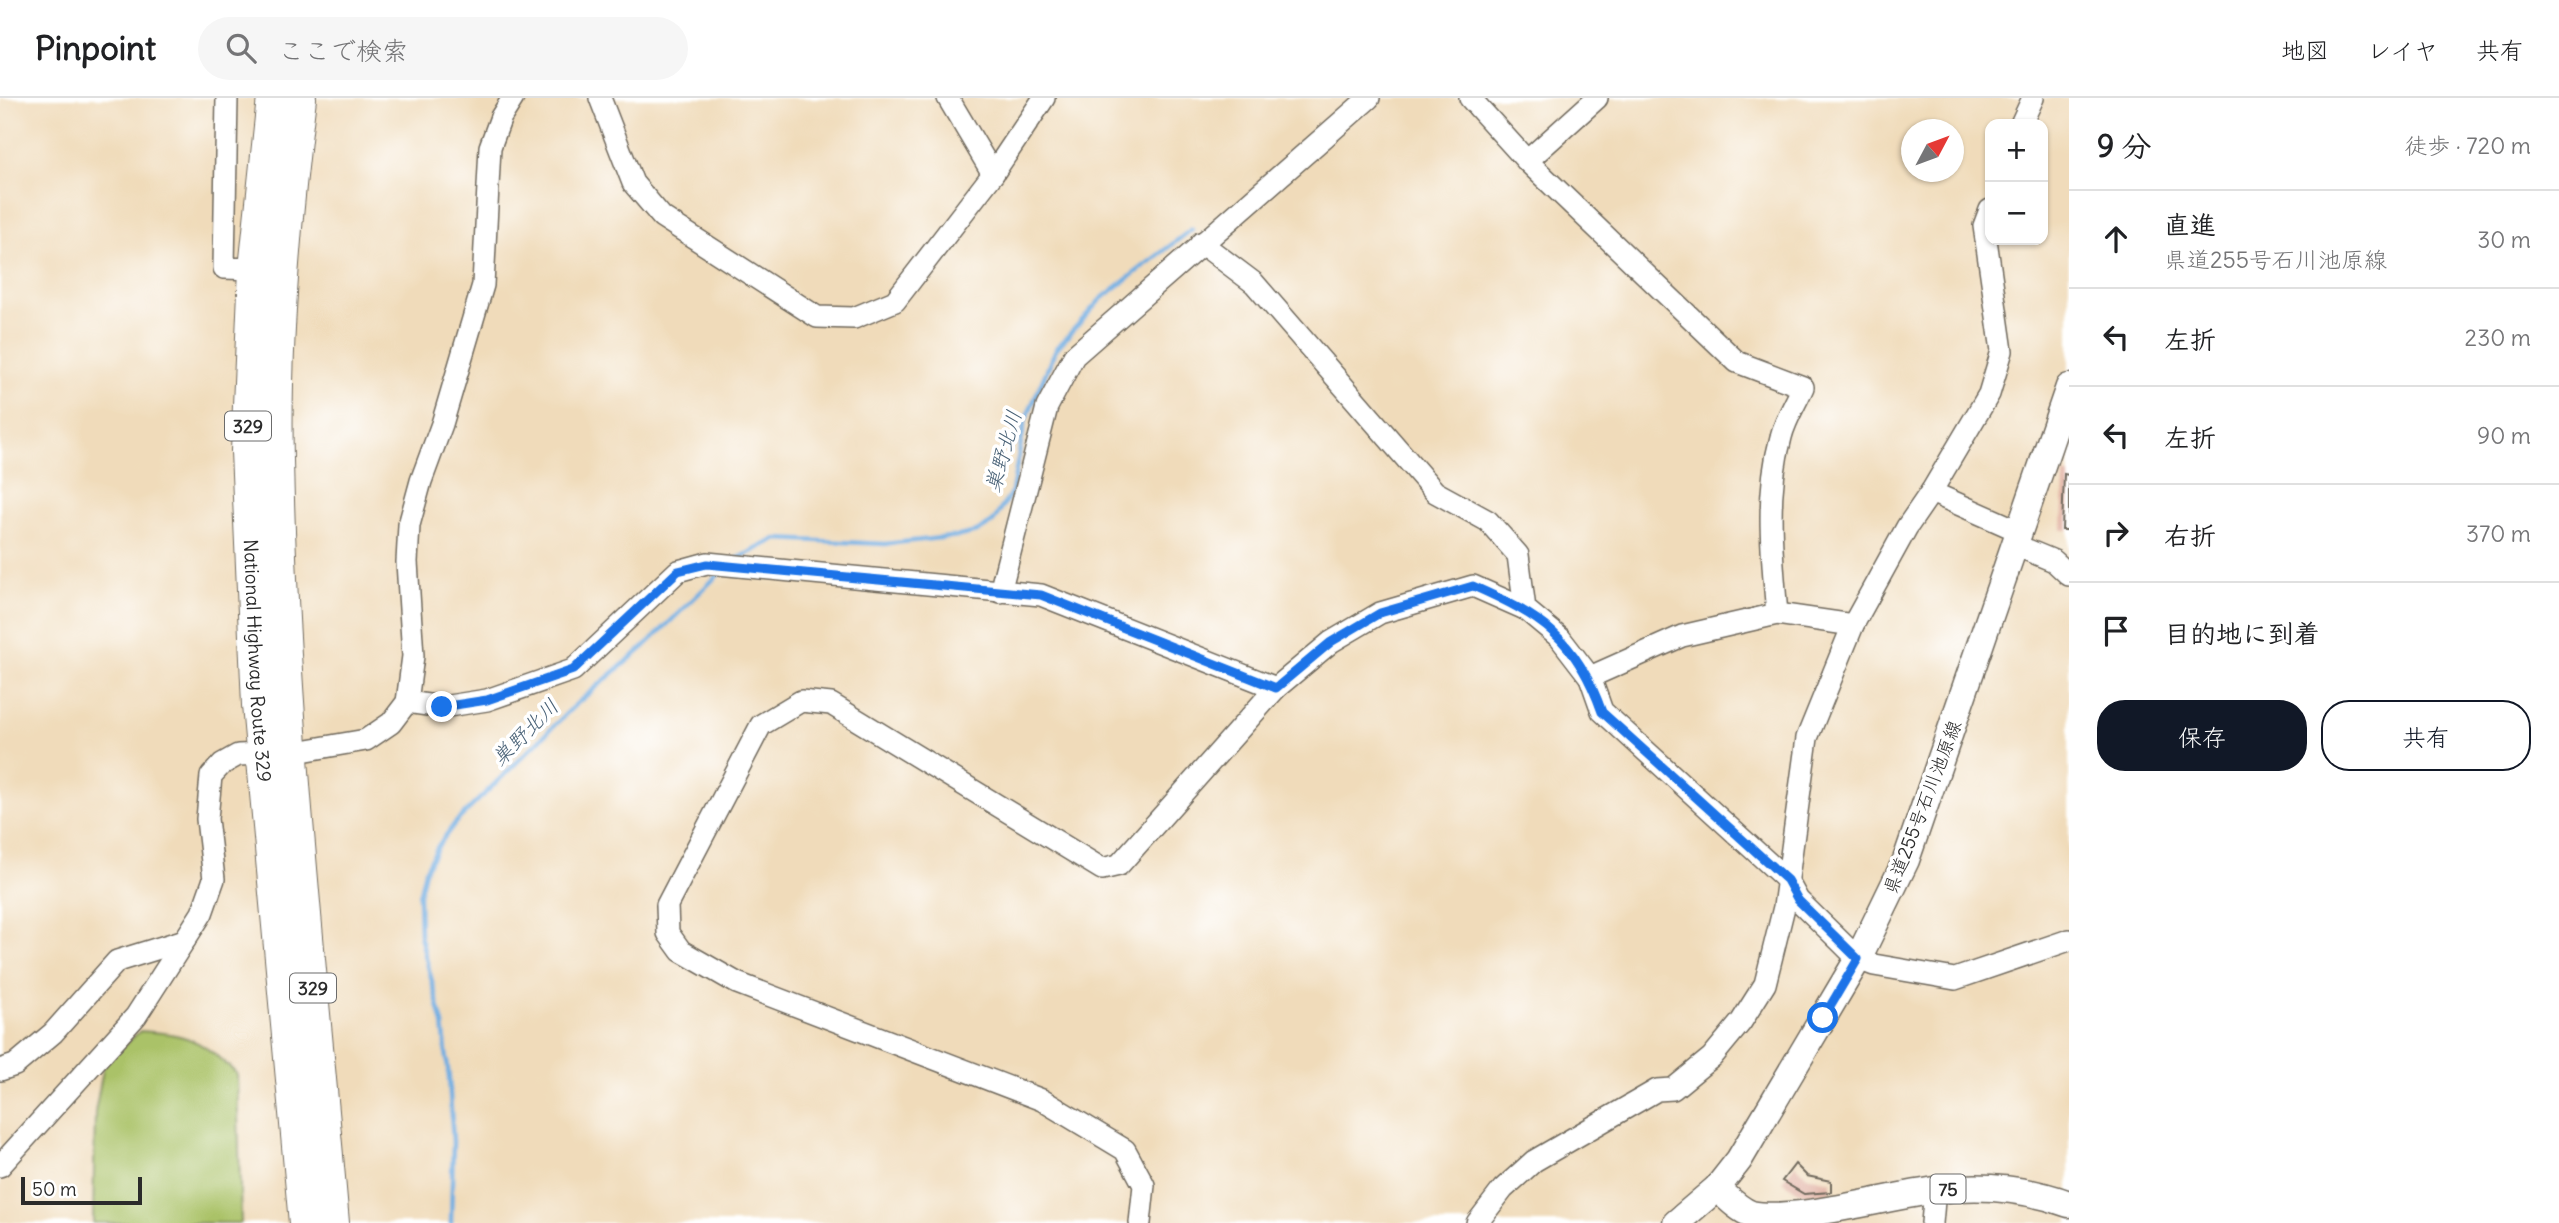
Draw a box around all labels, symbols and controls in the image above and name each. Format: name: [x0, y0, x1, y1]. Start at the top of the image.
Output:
search box: [198, 17, 688, 80]
text: Pinpoint: [35, 27, 156, 69]
icon: search: [222, 29, 260, 67]
text: ここで検索: [278, 34, 408, 67]
text: 地図: [2281, 35, 2329, 65]
text: レイヤ: [2367, 35, 2438, 65]
text: 共有: [2476, 35, 2524, 65]
north arrow: [1901, 119, 1964, 182]
map controls: [1985, 119, 2048, 245]
button: +: [1985, 119, 2048, 182]
text: 9 分: [2097, 127, 2151, 165]
text: 徒歩 · 720 m: [2404, 131, 2531, 160]
button: −: [1985, 182, 2048, 245]
text: 直進: [2164, 208, 2216, 241]
icon: ahead: [2097, 220, 2135, 258]
text: 30 m: [2477, 225, 2531, 254]
text: 県道255号石川池原線: [2164, 245, 2387, 274]
icon: left: [2097, 318, 2135, 356]
text: 左折: [2164, 323, 2216, 356]
text: 230 m: [2465, 323, 2531, 352]
water label: 巣野北川: [978, 407, 1028, 495]
road number: 329: [225, 412, 271, 440]
icon: left: [2097, 416, 2135, 454]
text: 左折: [2164, 421, 2216, 454]
text: 90 m: [2477, 421, 2531, 450]
icon: right: [2097, 514, 2135, 552]
text: 右折: [2164, 519, 2216, 552]
text: 370 m: [2466, 519, 2531, 548]
street label: National Highway Route 329: [239, 539, 277, 783]
icon: arrive: [2097, 612, 2135, 650]
text: 目的地に到着: [2164, 617, 2320, 650]
route end: [426, 691, 457, 722]
water label: 巣野北川: [486, 693, 564, 771]
button: 保存: [2097, 700, 2307, 771]
button: 共有: [2321, 700, 2531, 771]
street label: 県道255号石川池原線: [1878, 717, 1966, 897]
road number: 329: [290, 974, 336, 1002]
route start: [1807, 1002, 1838, 1033]
scale bar: [21, 1174, 142, 1206]
road number: 75: [1930, 1174, 1966, 1204]
text: 50 m: [32, 1177, 77, 1201]

